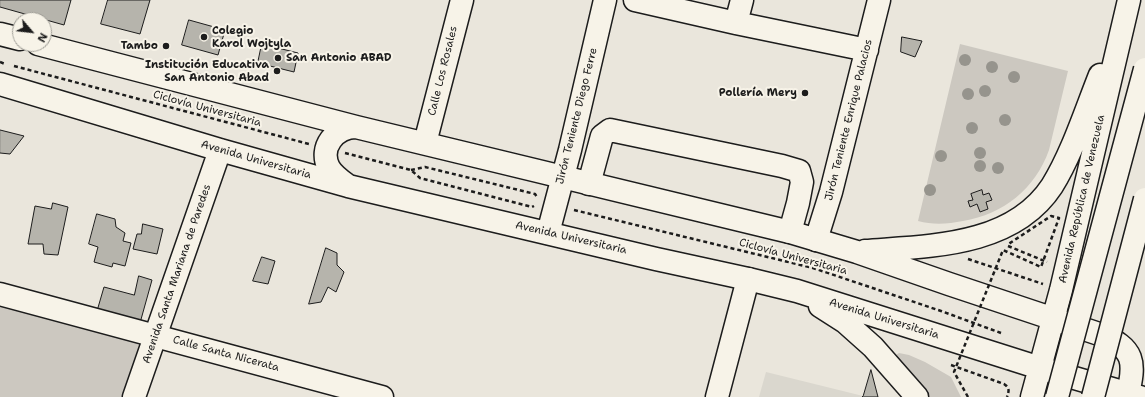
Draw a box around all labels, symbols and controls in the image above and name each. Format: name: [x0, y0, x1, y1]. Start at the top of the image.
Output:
north arrow: [12, 12, 52, 52]
place label: Colegio Karol Wojtyla: [212, 24, 291, 50]
street label: Calle Los Rosales: [425, 25, 461, 117]
text: N: [33, 30, 51, 45]
marker: Colegio Karol Wojtyla: [199, 32, 209, 42]
street label: Jirón Teniente Enrique Palacios: [823, 38, 875, 202]
place label: Tambo: [121, 39, 158, 53]
marker: Tambo: [161, 41, 171, 51]
street label: Jirón Teniente Diego Ferre: [554, 46, 600, 186]
place label: San Antonio ABAD: [286, 51, 391, 65]
marker: San Antonio ABAD: [273, 53, 283, 63]
place label: Institución Educativa San Antonio Abad: [145, 58, 269, 84]
marker: Institución Educativa San Antonio Abad: [272, 66, 282, 76]
place label: Pollería Mery: [719, 86, 797, 100]
street label: Ciclovía Universitaria: [151, 88, 263, 130]
marker: Pollería Mery: [800, 88, 810, 98]
street label: Avenida República de Venezuela: [1056, 113, 1108, 285]
street label: Avenida Universitaria: [199, 138, 313, 182]
street label: Avenida Santa Mariana de Paredes: [140, 183, 214, 365]
street label: Avenida Universitaria: [514, 219, 628, 257]
street label: Ciclovía Universitaria: [737, 236, 849, 278]
street label: Avenida Universitaria: [827, 296, 941, 342]
street label: Calle Santa Nicerata: [171, 333, 281, 375]

